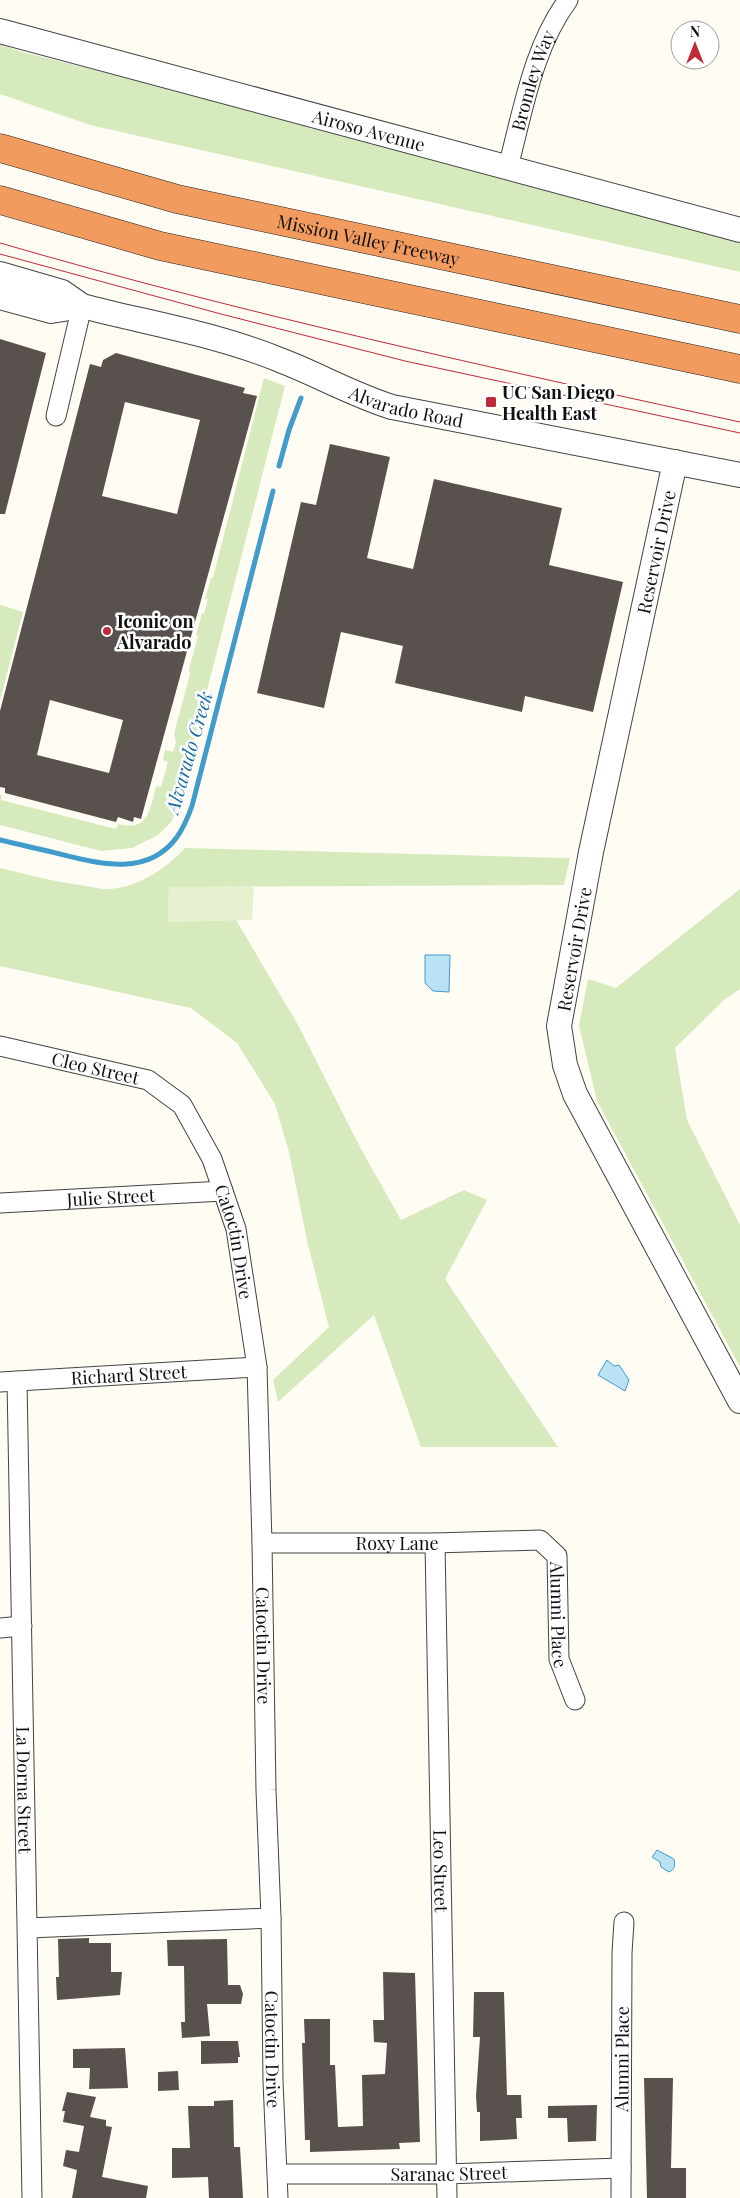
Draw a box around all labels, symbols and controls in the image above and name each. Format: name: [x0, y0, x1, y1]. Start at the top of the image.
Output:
north arrow: [670, 20, 720, 70]
text: N: [690, 22, 700, 41]
street label: Bromley Way: [506, 26, 560, 133]
street label: Airoso Avenue: [309, 103, 428, 157]
street label: Mission Valley Freeway: [275, 209, 462, 271]
street label: Alvarado Road: [345, 380, 466, 433]
place label: UC San Diego Health East: [502, 380, 615, 425]
marker: UC San Diego Health East: [484, 395, 498, 409]
street label: Reservoir Drive: [631, 488, 681, 616]
place label: Iconic on Alvarado: [116, 609, 194, 654]
marker: Iconic on Alvarado: [101, 625, 113, 637]
water label: Alvarado Creek: [158, 688, 218, 818]
street label: Reservoir Drive: [551, 885, 597, 1013]
street label: Cleo Street: [49, 1046, 142, 1090]
street label: Catoctin Drive: [210, 1181, 259, 1301]
street label: Julie Street: [65, 1183, 156, 1211]
street label: Richard Street: [70, 1359, 188, 1390]
street label: Roxy Lane: [355, 1531, 439, 1555]
street label: Alumni Place: [545, 1560, 573, 1671]
street label: Catoctin Drive: [251, 1587, 277, 1704]
street label: La Dorna Street: [11, 1726, 38, 1854]
street label: Leo Street: [428, 1830, 454, 1913]
street label: Catoctin Drive: [260, 1991, 286, 2109]
street label: Alumni Place: [609, 2006, 634, 2113]
street label: Saranac Street: [391, 2160, 508, 2186]

